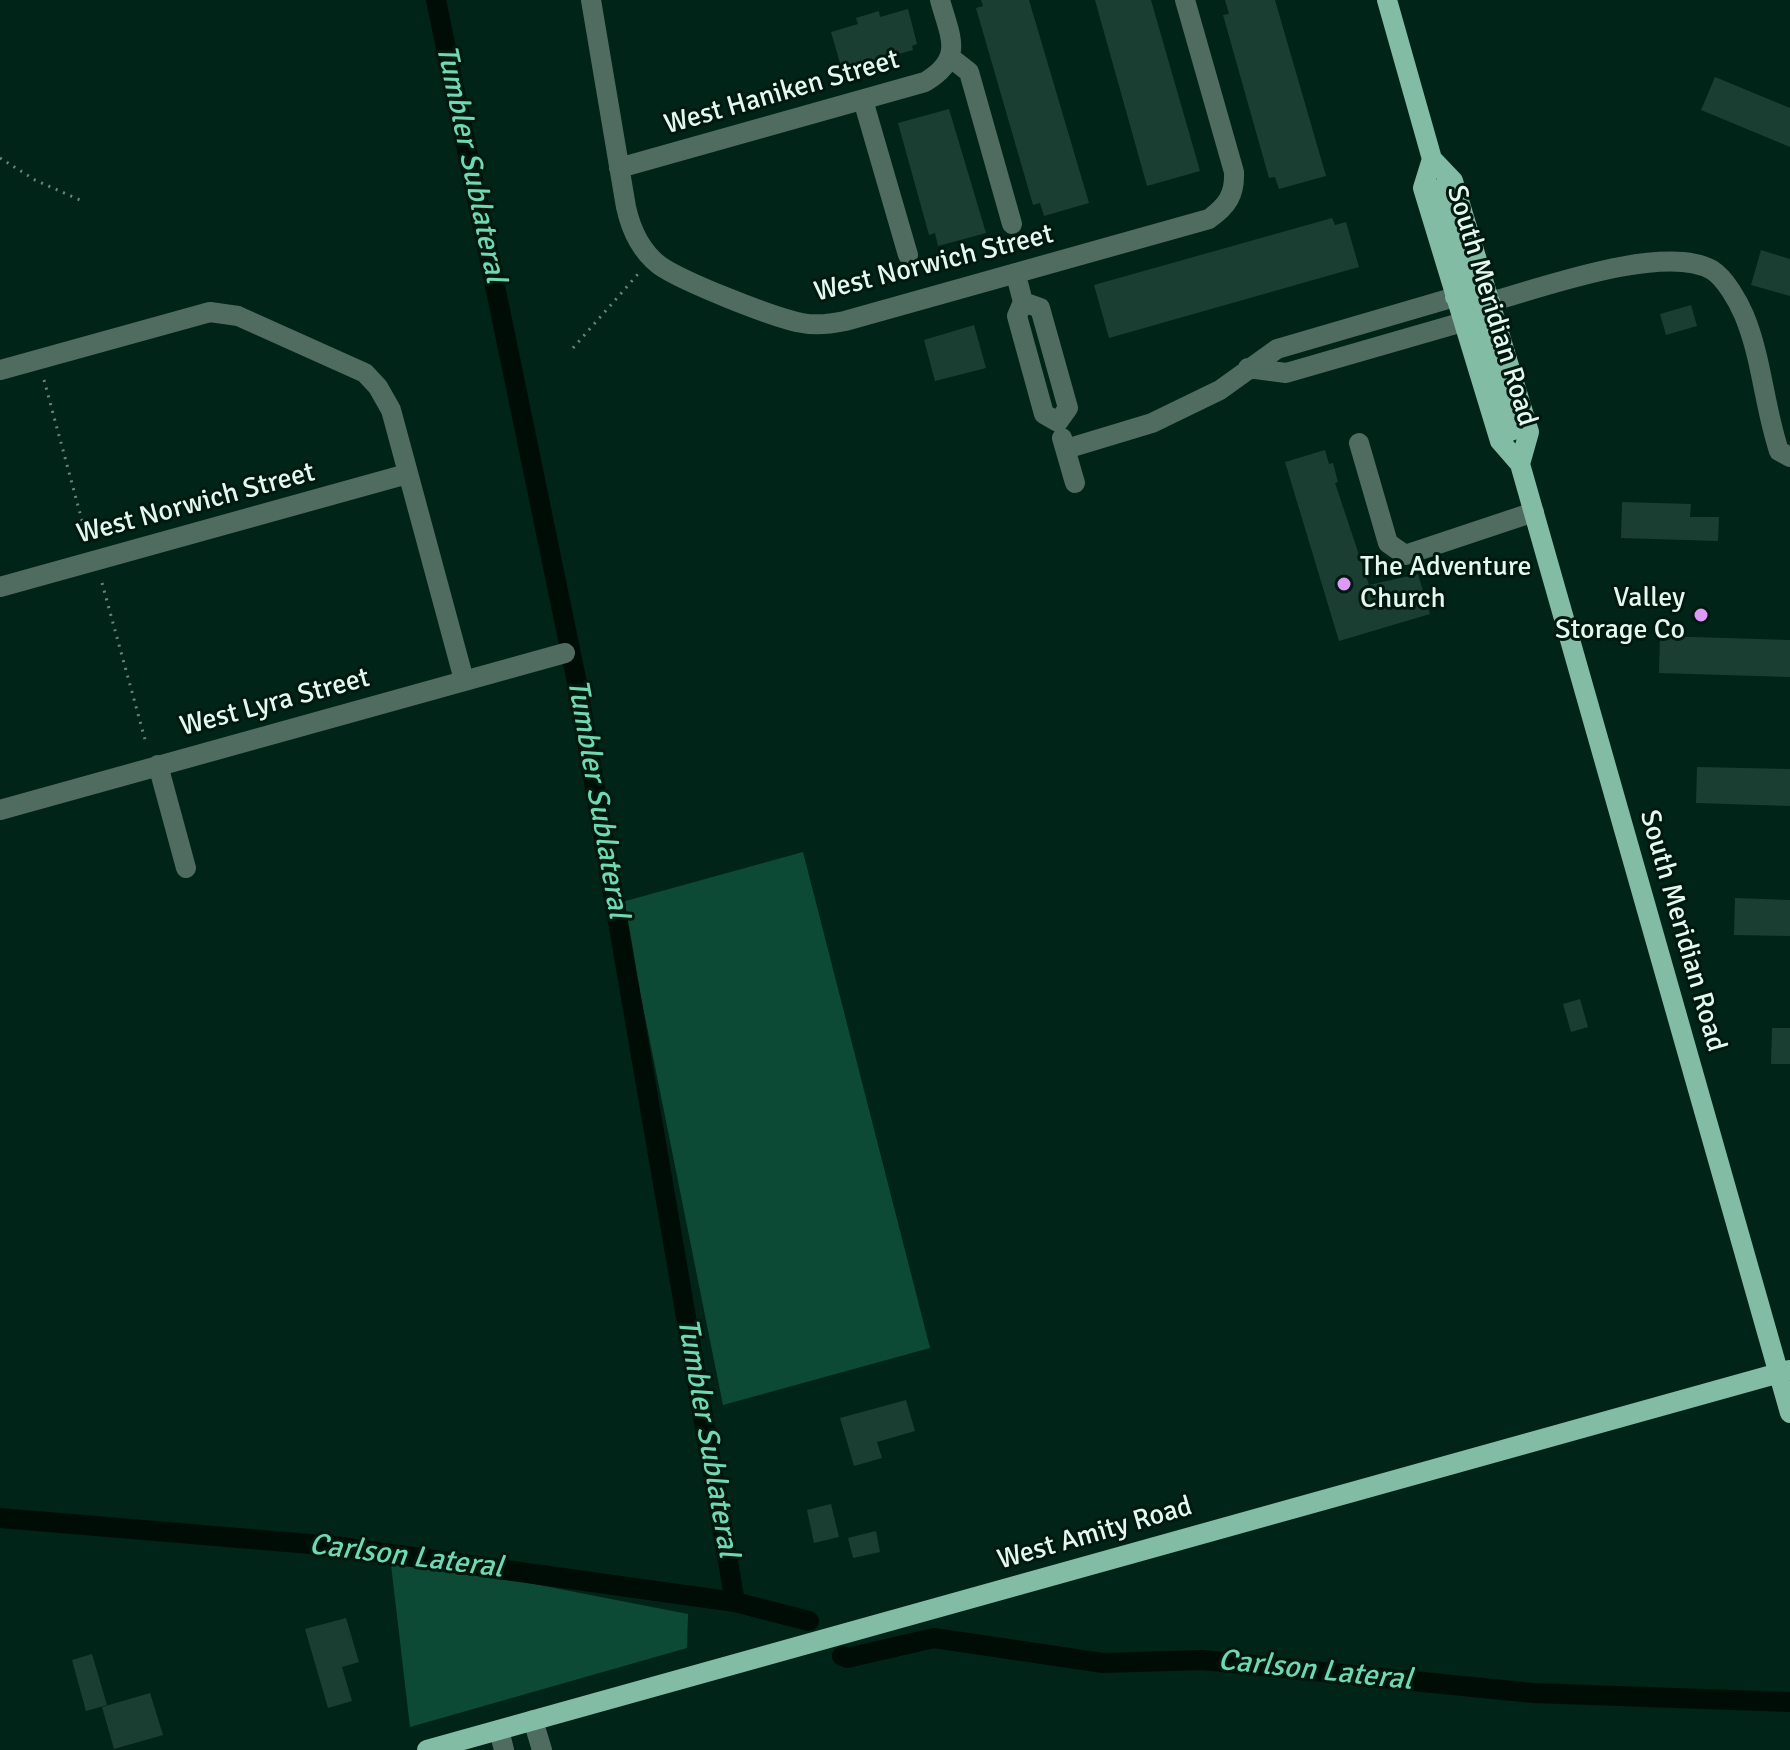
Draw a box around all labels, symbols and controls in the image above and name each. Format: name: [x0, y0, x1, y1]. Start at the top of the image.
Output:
water label: Tumbler Sublateral: [427, 42, 513, 286]
street label: West Haniken Street: [661, 43, 903, 143]
street label: South Meridian Road: [1438, 182, 1544, 430]
street label: West Norwich Street: [811, 218, 1057, 310]
street label: West Norwich Street: [73, 456, 319, 552]
place label: The Adventure Church: [1360, 551, 1532, 617]
marker: The Adventure Church: [1335, 575, 1353, 593]
place label: Valley Storage Co: [1555, 582, 1685, 648]
marker: Valley Storage Co: [1692, 606, 1710, 624]
street label: West Lyra Street: [177, 662, 373, 744]
water label: Tumbler Sublateral: [558, 677, 636, 921]
street label: South Meridian Road: [1631, 806, 1733, 1056]
water label: Tumbler Sublateral: [668, 1316, 746, 1560]
street label: West Amity Road: [994, 1490, 1196, 1578]
water label: Carlson Lateral: [307, 1527, 505, 1587]
water label: Carlson Lateral: [1216, 1643, 1414, 1699]

